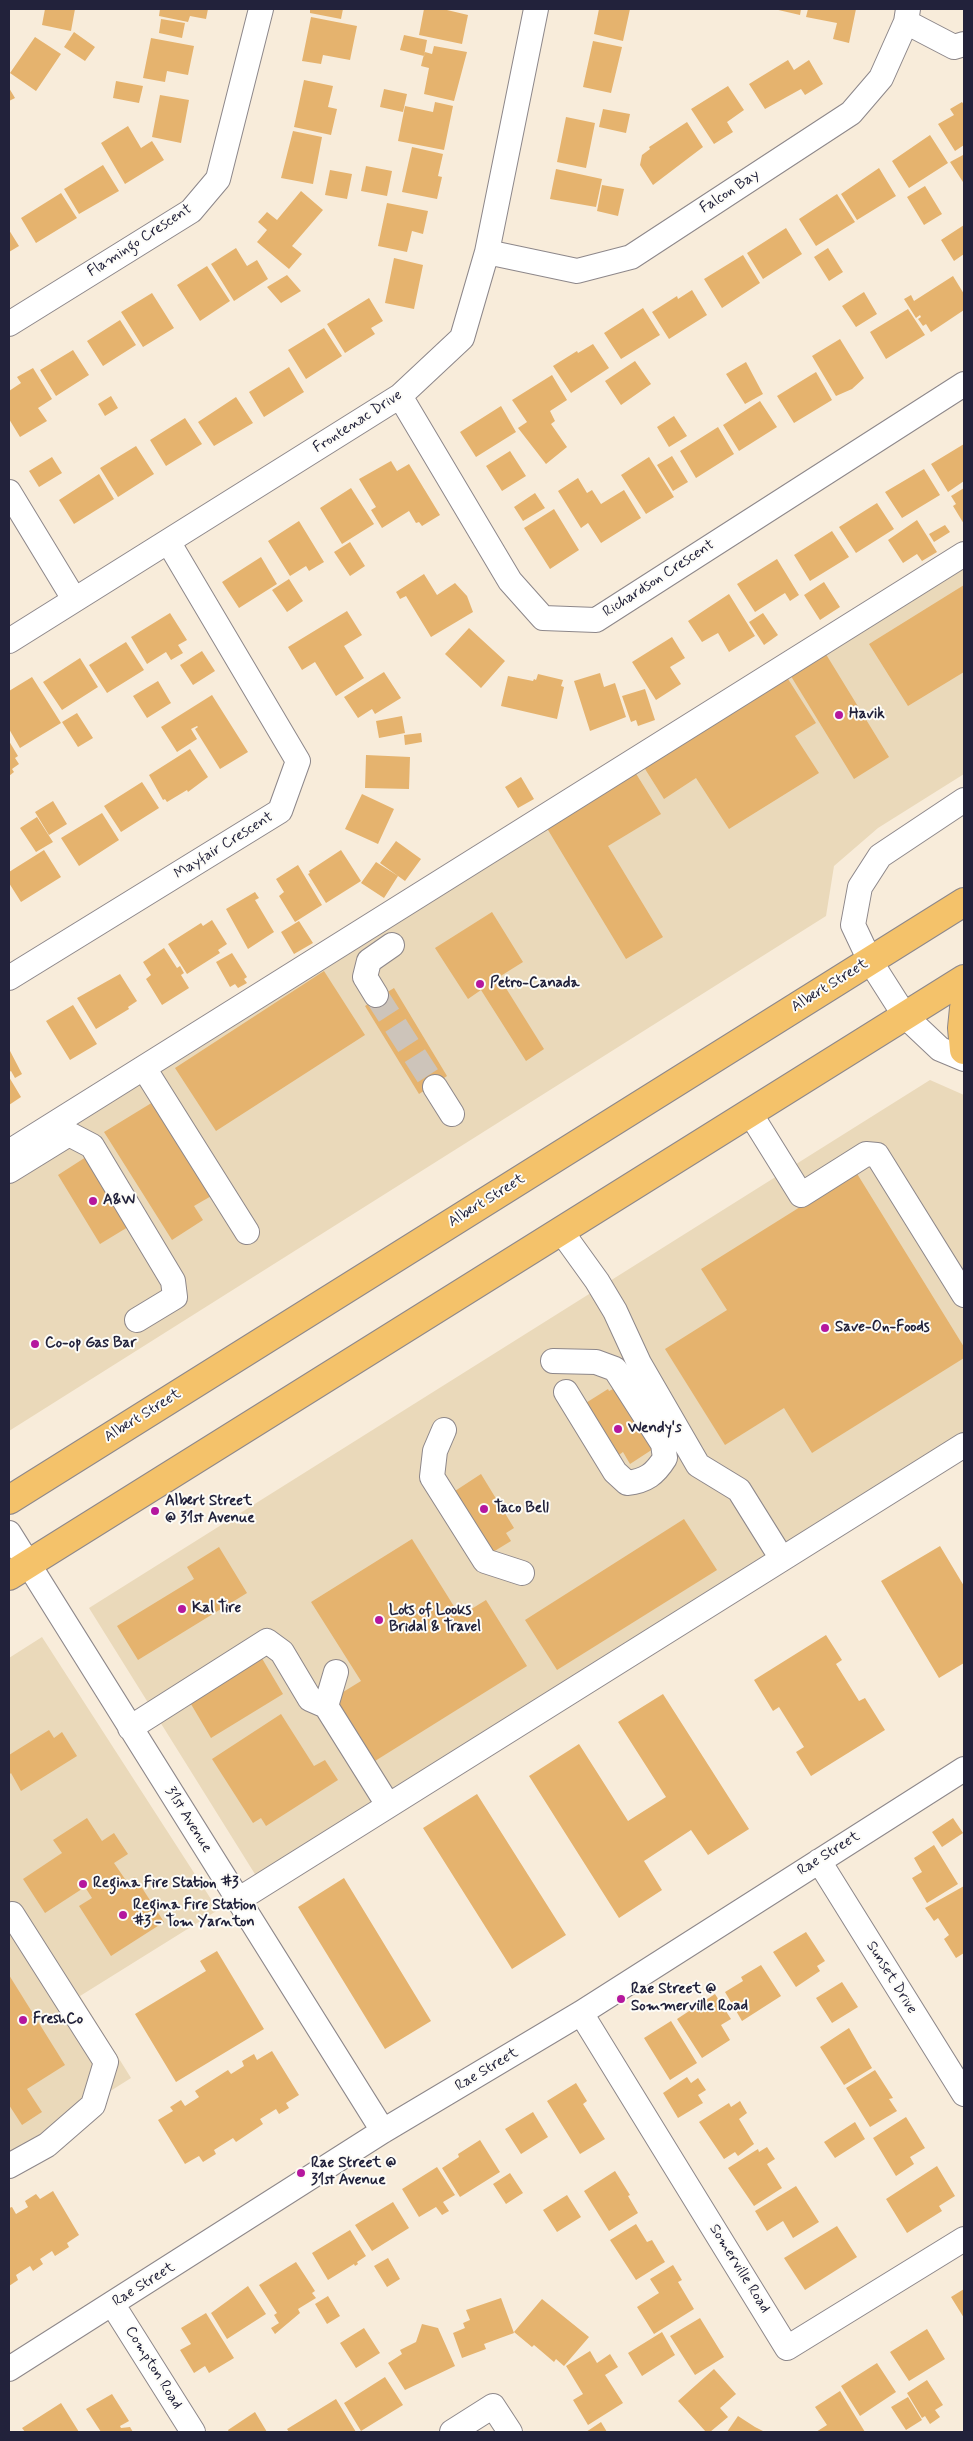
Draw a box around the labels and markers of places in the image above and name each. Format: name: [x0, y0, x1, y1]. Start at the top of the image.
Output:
place label: Havik: [849, 706, 885, 724]
marker: Havik: [833, 709, 845, 721]
place label: Petro-Canada: [490, 975, 580, 993]
marker: Petro-Canada: [474, 978, 486, 990]
place label: A&W: [103, 1192, 135, 1210]
marker: A&W: [87, 1195, 99, 1207]
place label: Save-On-Foods: [835, 1319, 930, 1337]
marker: Save-On-Foods: [819, 1322, 831, 1334]
place label: Co-op Gas Bar: [45, 1335, 136, 1353]
marker: Co-op Gas Bar: [29, 1338, 41, 1350]
place label: Wendy's: [628, 1420, 682, 1438]
marker: Wendy's: [612, 1423, 624, 1435]
place label: Albert Street @ 31st Avenue: [165, 1493, 255, 1528]
place label: Taco Bell: [494, 1500, 549, 1518]
marker: Taco Bell: [478, 1503, 490, 1515]
marker: Albert Street @ 31st Avenue: [149, 1505, 161, 1517]
place label: Kal Tire: [192, 1600, 241, 1618]
place label: Lots of Looks Bridal & Travel: [389, 1602, 481, 1637]
marker: Kal Tire: [176, 1603, 188, 1615]
marker: Lots of Looks Bridal & Travel: [373, 1614, 385, 1626]
place label: Regina Fire Station #3: [93, 1875, 239, 1893]
marker: Regina Fire Station #3: [77, 1878, 89, 1890]
place label: Regina Fire Station #3 - Tom Yarnton: [133, 1897, 257, 1932]
marker: Regina Fire Station #3 - Tom Yarnton: [117, 1909, 129, 1921]
place label: Rae Street @ Sommerville Road: [631, 1981, 748, 2016]
marker: Rae Street @ Sommerville Road: [615, 1993, 627, 2005]
place label: FreshCo: [33, 2011, 83, 2029]
marker: FreshCo: [17, 2014, 29, 2026]
place label: Rae Street @ 31st Avenue: [311, 2155, 396, 2190]
marker: Rae Street @ 31st Avenue: [295, 2167, 307, 2179]

